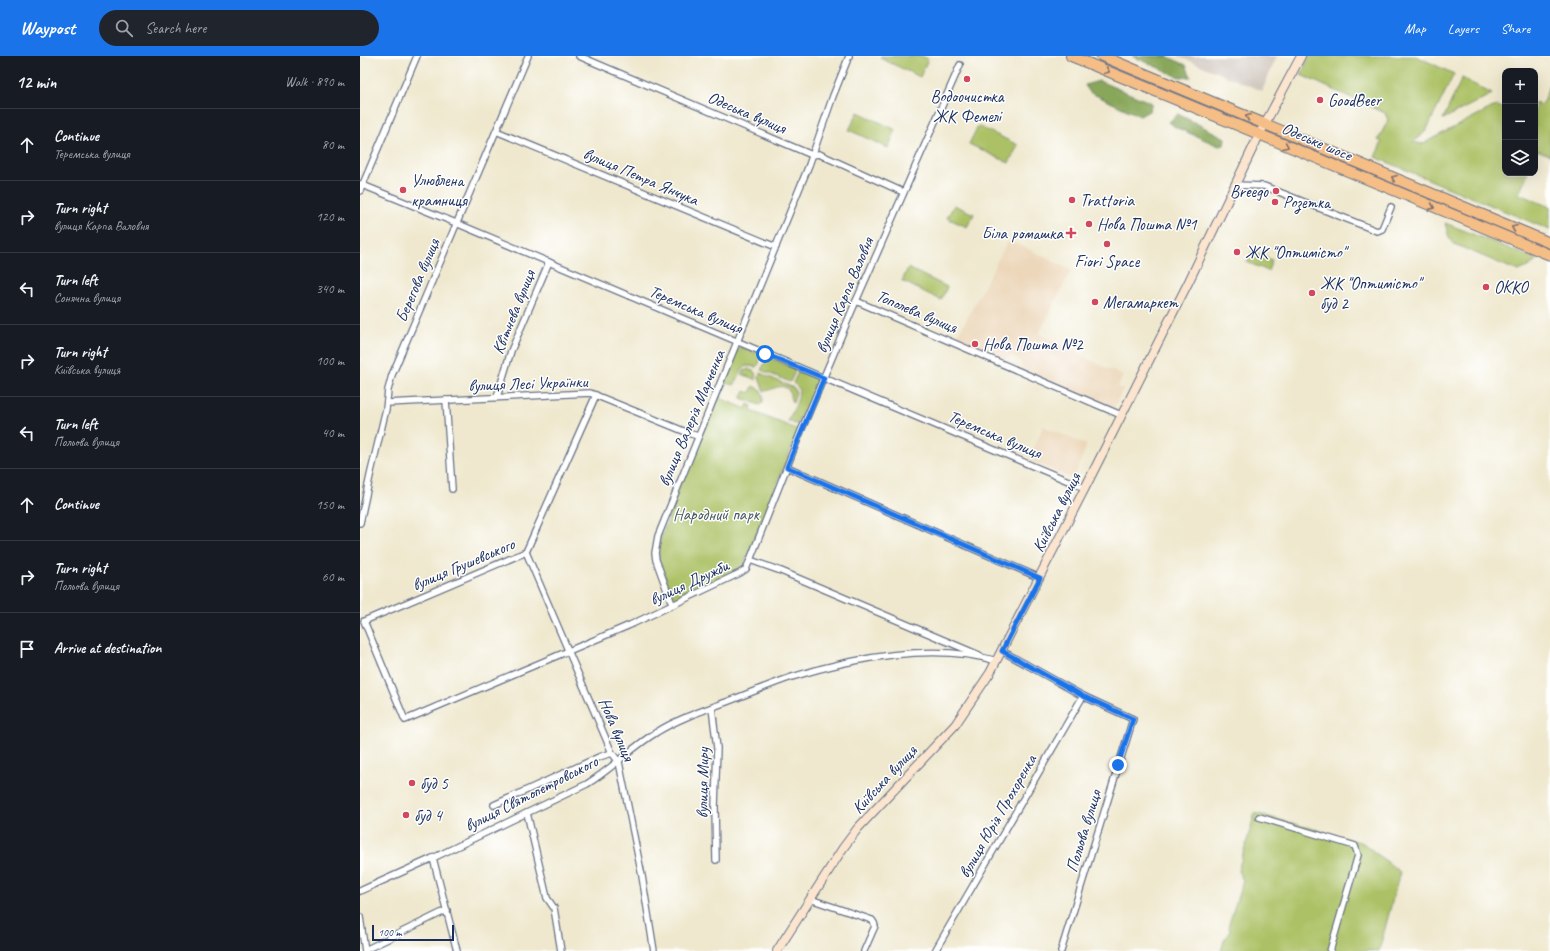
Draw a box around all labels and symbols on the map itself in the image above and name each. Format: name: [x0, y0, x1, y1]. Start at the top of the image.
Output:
one-way arrow: [1103, 66, 1111, 74]
marker: Водоочистка ЖК Фемелі: [962, 74, 972, 84]
place label: Водоочистка ЖК Фемелі: [930, 86, 1005, 127]
street label: Одеська вулиця: [704, 87, 791, 139]
place label: GoodBeer: [1328, 90, 1383, 111]
marker: GoodBeer: [1315, 95, 1325, 105]
one-way arrow: [1245, 113, 1252, 121]
street label: Одеське шосе: [1279, 117, 1356, 166]
one-way arrow: [1282, 141, 1289, 149]
street label: вулиця Петра Янчука: [580, 143, 703, 211]
place label: Улюблена крамниця: [411, 170, 468, 211]
one-way arrow: [1391, 175, 1398, 183]
place label: Breego: [1230, 181, 1269, 202]
marker: Улюблена крамниця: [398, 185, 408, 195]
marker: Breego: [1271, 186, 1281, 196]
place label: Trattoria: [1080, 190, 1135, 211]
place label: Розетка: [1283, 192, 1332, 214]
marker: Trattoria: [1067, 195, 1077, 205]
marker: Розетка: [1270, 197, 1280, 207]
one-way arrow: [1428, 202, 1435, 210]
place label: Нова Пошта №1: [1097, 214, 1198, 235]
marker: Нова Пошта №1: [1084, 219, 1094, 229]
place label: Біла ромашка: [982, 223, 1065, 244]
one-way arrow: [1511, 224, 1518, 232]
marker: Біла ромашка: [1066, 228, 1076, 238]
street label: вулиця Карпа Валовня: [811, 233, 879, 356]
street label: Берегова вулиця: [390, 235, 445, 325]
marker: Fiori Space: [1102, 239, 1112, 249]
place label: ЖК "Оптимісто": [1245, 242, 1350, 263]
marker: ЖК "Оптимісто": [1232, 247, 1242, 257]
place label: Fiori Space: [1075, 251, 1141, 272]
street label: Квітнева вулиця: [487, 266, 540, 357]
place label: ЖК "Оптимісто" буд 2: [1320, 273, 1425, 314]
place label: ОККО: [1494, 277, 1529, 298]
street label: Теремська вулиця: [646, 280, 747, 339]
marker: ОККО: [1481, 282, 1491, 292]
street label: Тополева вулиця: [873, 285, 961, 338]
marker: ЖК "Оптимісто" буд 2: [1307, 288, 1317, 298]
place label: Мегамаркет: [1103, 292, 1179, 313]
marker: Мегамаркет: [1090, 297, 1100, 307]
place label: Нова Пошта №2: [983, 334, 1084, 355]
marker: Нова Пошта №2: [970, 339, 980, 349]
street label: вулиця Валерія Марченка: [653, 345, 730, 490]
route start: [756, 345, 774, 363]
street label: вулиця Лесі Українки: [468, 371, 590, 396]
street label: Теремська вулиця: [945, 405, 1046, 464]
street label: Київська вулиця: [1027, 468, 1086, 556]
park label: Народний парк: [673, 504, 761, 525]
street label: вулиця Грушевського: [409, 533, 519, 595]
street label: вулиця Дружби: [646, 554, 734, 610]
street label: Нова вулиця: [594, 695, 640, 765]
street label: Київська вулиця: [847, 740, 922, 818]
street label: вулиця Миру: [691, 746, 714, 819]
street label: вулиця Святопетровського: [461, 750, 602, 836]
street label: вулиця Юрія Прохоренка: [954, 750, 1042, 882]
route end: [1109, 756, 1127, 774]
place label: буд 5: [420, 773, 449, 794]
marker: буд 5: [407, 778, 417, 788]
street label: Польова вулиця: [1061, 786, 1106, 875]
place label: буд 4: [414, 805, 444, 826]
marker: буд 4: [401, 810, 411, 820]
scale bar: [372, 923, 454, 942]

